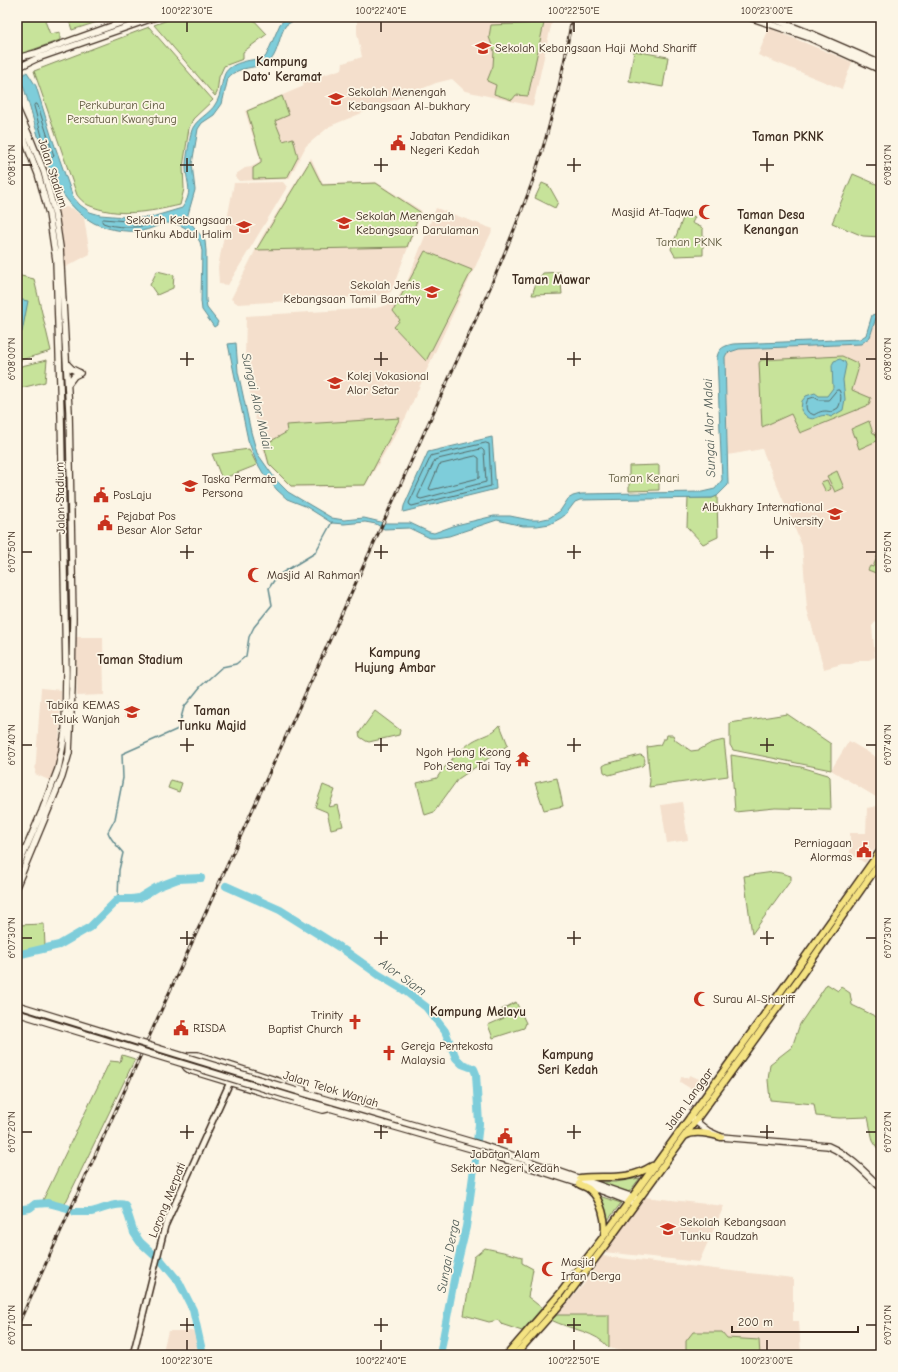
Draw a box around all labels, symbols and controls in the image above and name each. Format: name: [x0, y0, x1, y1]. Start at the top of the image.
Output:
text: 100°22'30"E: [162, 5, 212, 17]
text: 100°22'40"E: [356, 5, 406, 17]
text: 100°22'50"E: [548, 5, 600, 17]
text: 100°23'00"E: [741, 5, 793, 17]
school or university icon: Sekolah Kebangsaan Haji Mohd Shariff: [474, 39, 492, 57]
place label: Sekolah Kebangsaan Haji Mohd Shariff: [495, 41, 697, 55]
district label: Kampung Dato' Keramat: [242, 54, 322, 84]
place label: Sekolah Menengah Kebangsaan Al-bukhary: [348, 85, 470, 113]
school or university icon: Sekolah Menengah Kebangsaan Al-bukhary: [327, 90, 345, 108]
park label: Perkuburan Cina Persatuan Kwangtung: [67, 98, 177, 126]
place label: Jabatan Pendidikan Negeri Kedah: [410, 129, 510, 157]
district label: Taman PKNK: [752, 129, 824, 144]
public building icon: Jabatan Pendidikan Negeri Kedah: [389, 134, 407, 152]
street label: Jalan Stadium: [35, 137, 71, 210]
text: 6°08'10"N: [6, 145, 18, 185]
text: 6°08'10"N: [882, 145, 894, 185]
mosque icon: Masjid At-Taqwa: [697, 203, 715, 221]
place label: Masjid At-Taqwa: [612, 205, 694, 219]
district label: Taman Desa Kenangan: [737, 207, 805, 237]
place label: Sekolah Menengah Kebangsaan Darulaman: [356, 209, 479, 237]
place label: Sekolah Kebangsaan Tunku Abdul Halim: [126, 213, 232, 241]
school or university icon: Sekolah Menengah Kebangsaan Darulaman: [335, 214, 353, 232]
school or university icon: Sekolah Kebangsaan Tunku Abdul Halim: [235, 218, 253, 236]
park label: Taman PKNK: [656, 235, 722, 249]
district label: Taman Mawar: [512, 272, 591, 287]
place label: Sekolah Jenis Kebangsaan Tamil Barathy: [283, 278, 421, 306]
school or university icon: Sekolah Jenis Kebangsaan Tamil Barathy: [423, 283, 441, 301]
text: 6°08'00"N: [6, 338, 18, 380]
text: 6°08'00"N: [882, 338, 894, 380]
water label: Sungai Alor Malai: [239, 351, 276, 452]
place label: Kolej Vokasional Alor Setar: [347, 369, 429, 397]
school or university icon: Kolej Vokasional Alor Setar: [326, 374, 344, 392]
water label: Sungai Alor Malai: [700, 377, 718, 478]
street label: Jalan Stadium: [52, 462, 68, 534]
park label: Taman Kenari: [608, 471, 680, 485]
place label: Taska Permata Persona: [202, 472, 276, 500]
school or university icon: Taska Permata Persona: [181, 477, 199, 495]
public building icon: PosLaju: [92, 486, 110, 504]
place label: PosLaju: [113, 488, 151, 502]
place label: Albukhary International University: [702, 500, 824, 528]
school or university icon: Albukhary International University: [826, 505, 844, 523]
place label: Pejabat Pos Besar Alor Setar: [117, 509, 202, 537]
public building icon: Pejabat Pos Besar Alor Setar: [96, 514, 114, 532]
text: 6°07'50"N: [6, 531, 18, 573]
text: 6°07'50"N: [882, 531, 894, 573]
mosque icon: Masjid Al Rahman: [246, 566, 264, 584]
place label: Masjid Al Rahman: [267, 568, 360, 582]
district label: Kampung Hujung Ambar: [354, 645, 436, 675]
district label: Taman Stadium: [97, 652, 183, 667]
place label: Tabika KEMAS Teluk Wanjah: [46, 698, 120, 726]
school or university icon: Tabika KEMAS Teluk Wanjah: [123, 703, 141, 721]
district label: Taman Tunku Majid: [178, 703, 246, 733]
text: 6°07'40"N: [6, 725, 18, 765]
text: 6°07'40"N: [882, 725, 894, 765]
place label: Ngoh Hong Keong Poh Seng Tai Tay: [416, 745, 512, 773]
temple icon: Ngoh Hong Keong Poh Seng Tai Tay: [514, 750, 532, 768]
place label: Perniagaan Alormas: [794, 836, 852, 864]
public building icon: Perniagaan Alormas: [855, 841, 873, 859]
text: 6°07'30"N: [6, 917, 18, 959]
text: 6°07'30"N: [882, 917, 894, 959]
water label: Alor Siam: [376, 955, 430, 999]
mosque icon: Surau Al-Shariff: [692, 990, 710, 1008]
place label: Surau Al-Shariff: [713, 992, 795, 1006]
district label: Kampung Melayu: [430, 1004, 526, 1019]
place label: Trinity Baptist Church: [268, 1008, 344, 1036]
church icon: Trinity Baptist Church: [346, 1013, 364, 1031]
public building icon: RISDA: [172, 1019, 190, 1037]
place label: RISDA: [193, 1021, 226, 1035]
place label: Gereja Pentekosta Malaysia: [401, 1039, 493, 1067]
church icon: Gereja Pentekosta Malaysia: [380, 1044, 398, 1062]
district label: Kampung Seri Kedah: [538, 1047, 598, 1077]
street label: Jalan Langgar: [662, 1065, 716, 1133]
street label: Jalan Telok Wanjah: [282, 1068, 380, 1110]
text: 6°07'20"N: [6, 1111, 18, 1153]
text: 6°07'20"N: [882, 1111, 894, 1153]
public building icon: Jabatan Alam Sekitar Negeri Kedah: [496, 1127, 514, 1145]
place label: Jabatan Alam Sekitar Negeri Kedah: [451, 1147, 559, 1175]
street label: Lorong Merpati: [146, 1160, 188, 1240]
place label: Sekolah Kebangsaan Tunku Raudzah: [680, 1215, 786, 1243]
water label: Sungai Derga: [433, 1218, 463, 1294]
school or university icon: Sekolah Kebangsaan Tunku Raudzah: [659, 1220, 677, 1238]
place label: Masjid Irfan Derga: [561, 1255, 621, 1283]
mosque icon: Masjid Irfan Derga: [540, 1260, 558, 1278]
text: 6°07'10"N: [6, 1305, 18, 1345]
text: 6°07'10"N: [882, 1305, 894, 1345]
scale bar: [732, 1308, 858, 1334]
text: 200 m: [738, 1315, 773, 1329]
text: 100°22'30"E: [162, 1355, 212, 1367]
text: 100°22'40"E: [356, 1355, 406, 1367]
text: 100°22'50"E: [548, 1355, 600, 1367]
text: 100°23'00"E: [741, 1355, 793, 1367]

